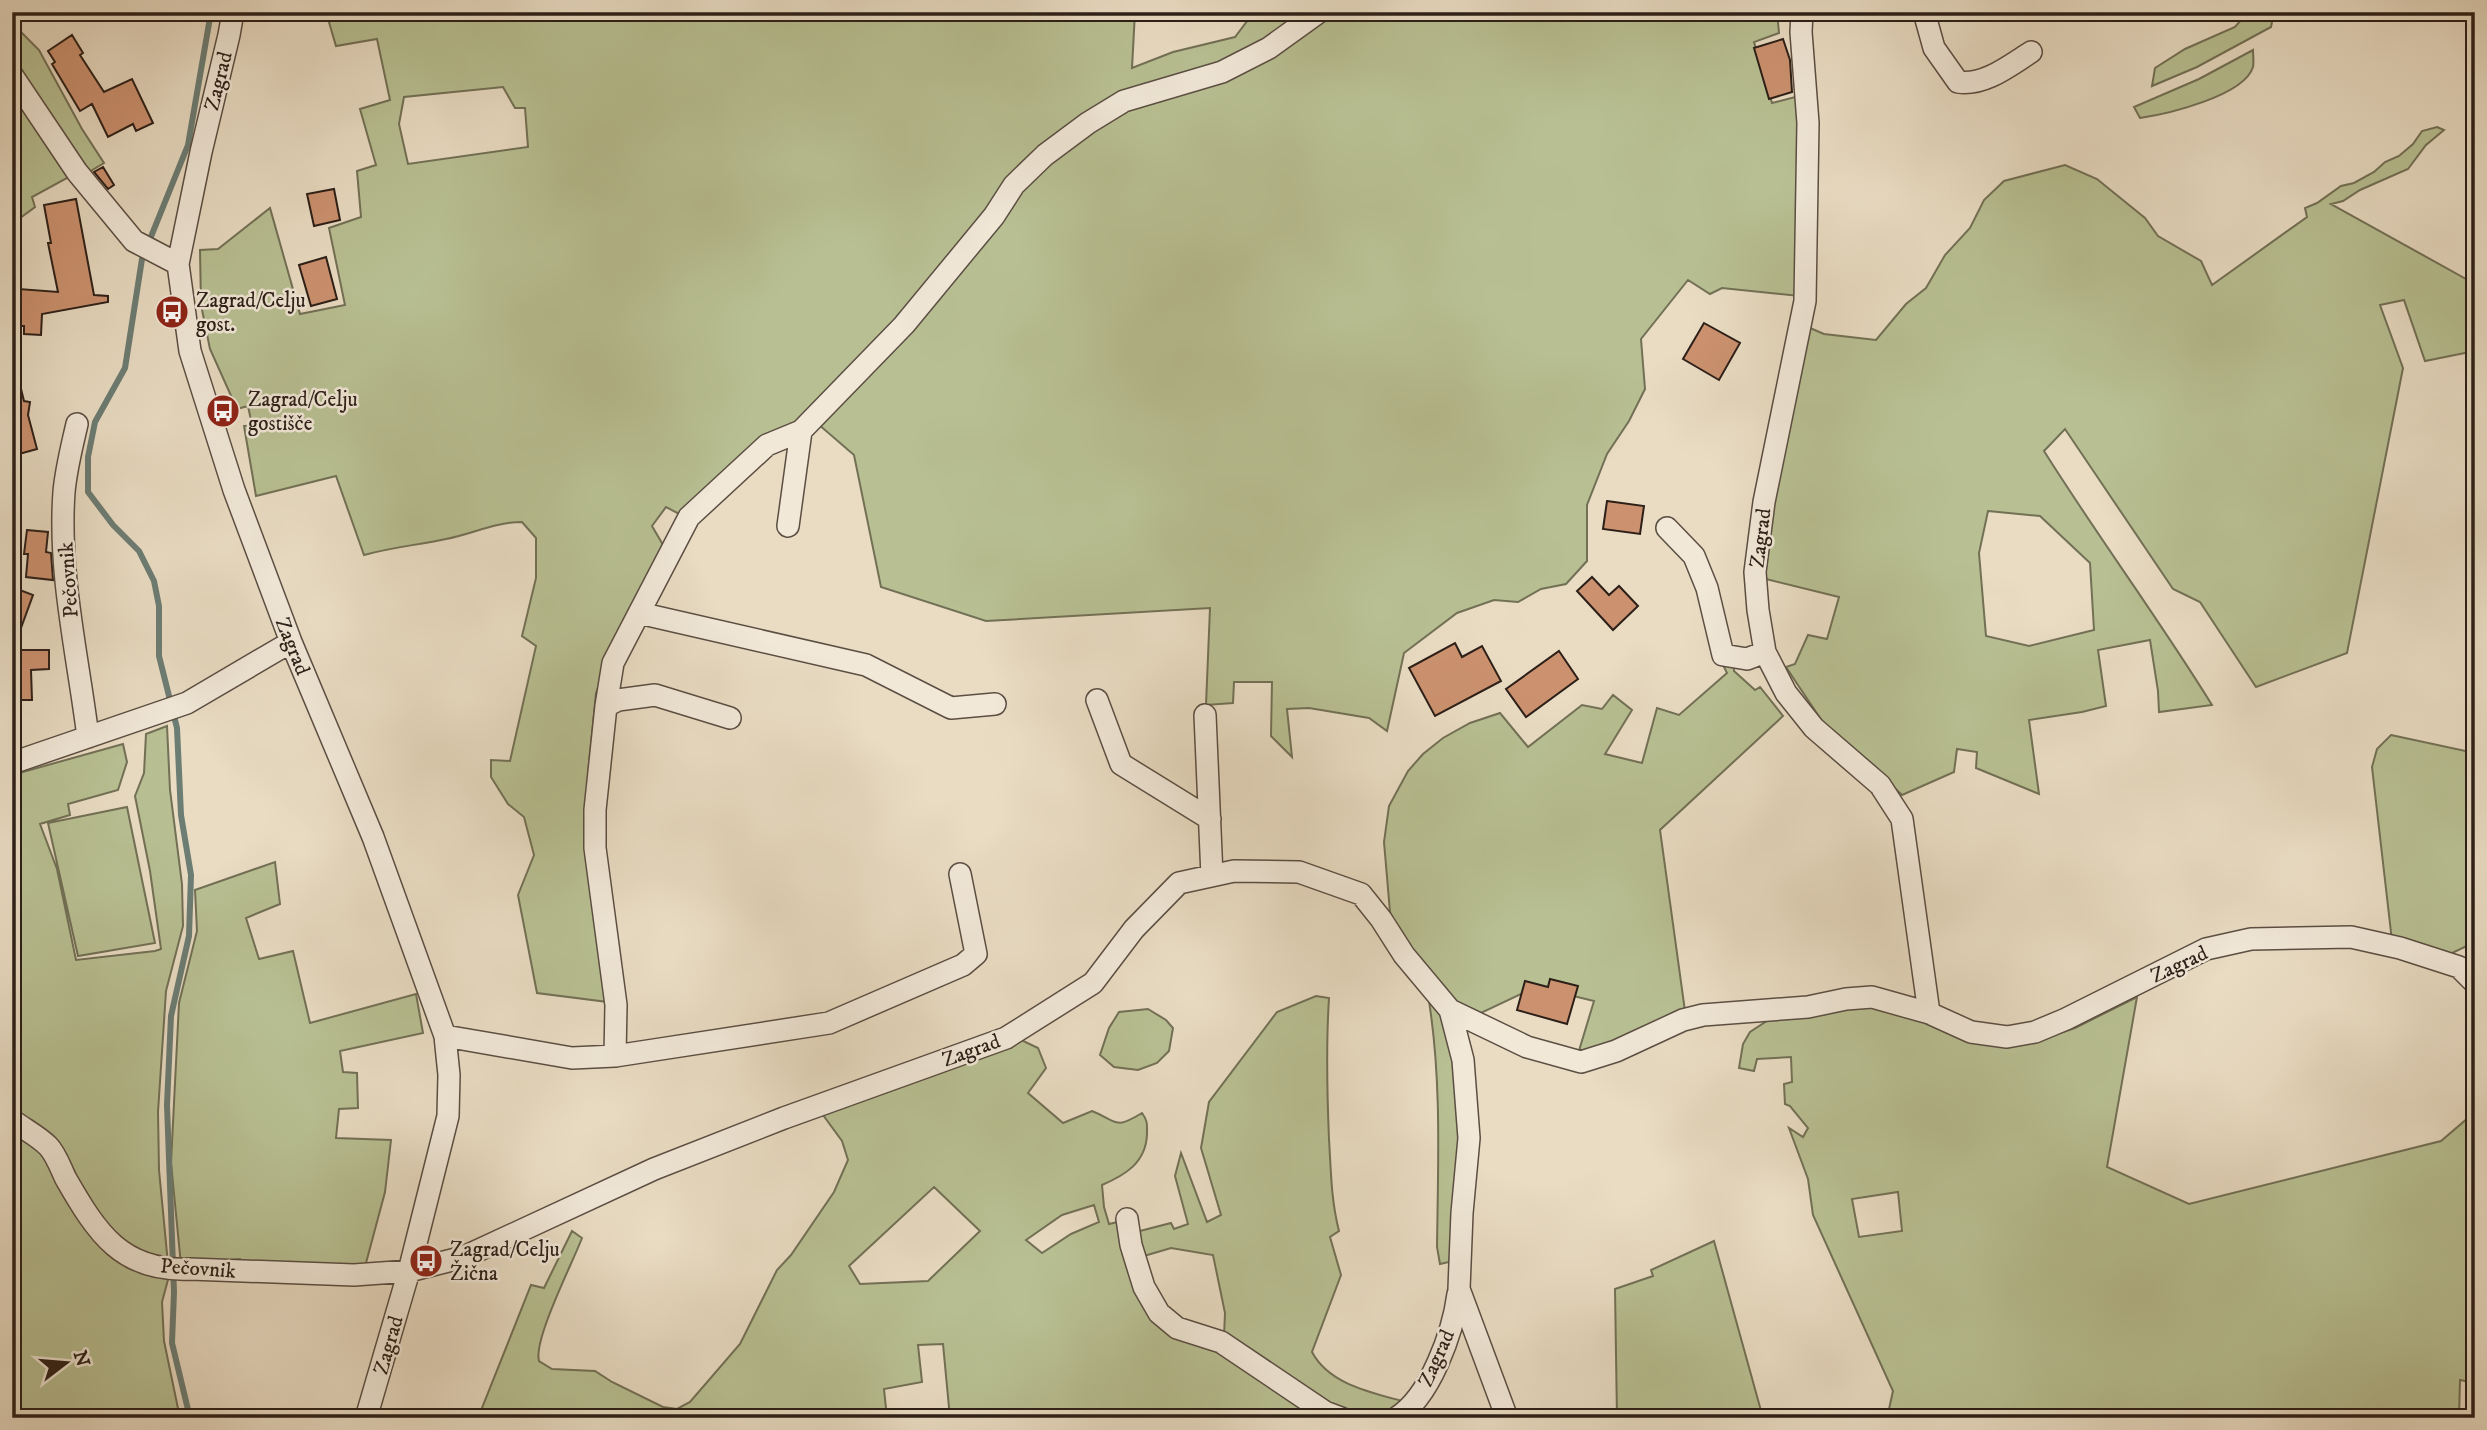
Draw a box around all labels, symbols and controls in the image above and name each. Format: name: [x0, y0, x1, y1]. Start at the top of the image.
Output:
street label: Zagrad: [199, 49, 239, 113]
place label: Zagrad/Celju gost.: [196, 288, 306, 338]
bus stop icon: Zagrad/Celju gost.: [153, 293, 191, 331]
place label: Zagrad/Celju gostišče: [248, 387, 358, 437]
bus stop icon: Zagrad/Celju gostišče: [204, 392, 242, 430]
street label: Zagrad: [1744, 506, 1778, 569]
street label: Pečovnik: [53, 541, 85, 619]
street label: Zagrad: [269, 614, 316, 679]
street label: Zagrad: [2147, 940, 2213, 989]
street label: Zagrad: [939, 1028, 1004, 1073]
place label: Zagrad/Celju Žična: [450, 1237, 560, 1287]
bus stop icon: Zagrad/Celju Žična: [407, 1242, 445, 1280]
street label: Pečovnik: [159, 1253, 237, 1285]
street label: Zagrad: [368, 1312, 410, 1378]
street label: Zagrad: [1413, 1325, 1461, 1391]
north arrow: [32, 1328, 102, 1398]
text: N: [68, 1348, 94, 1370]

